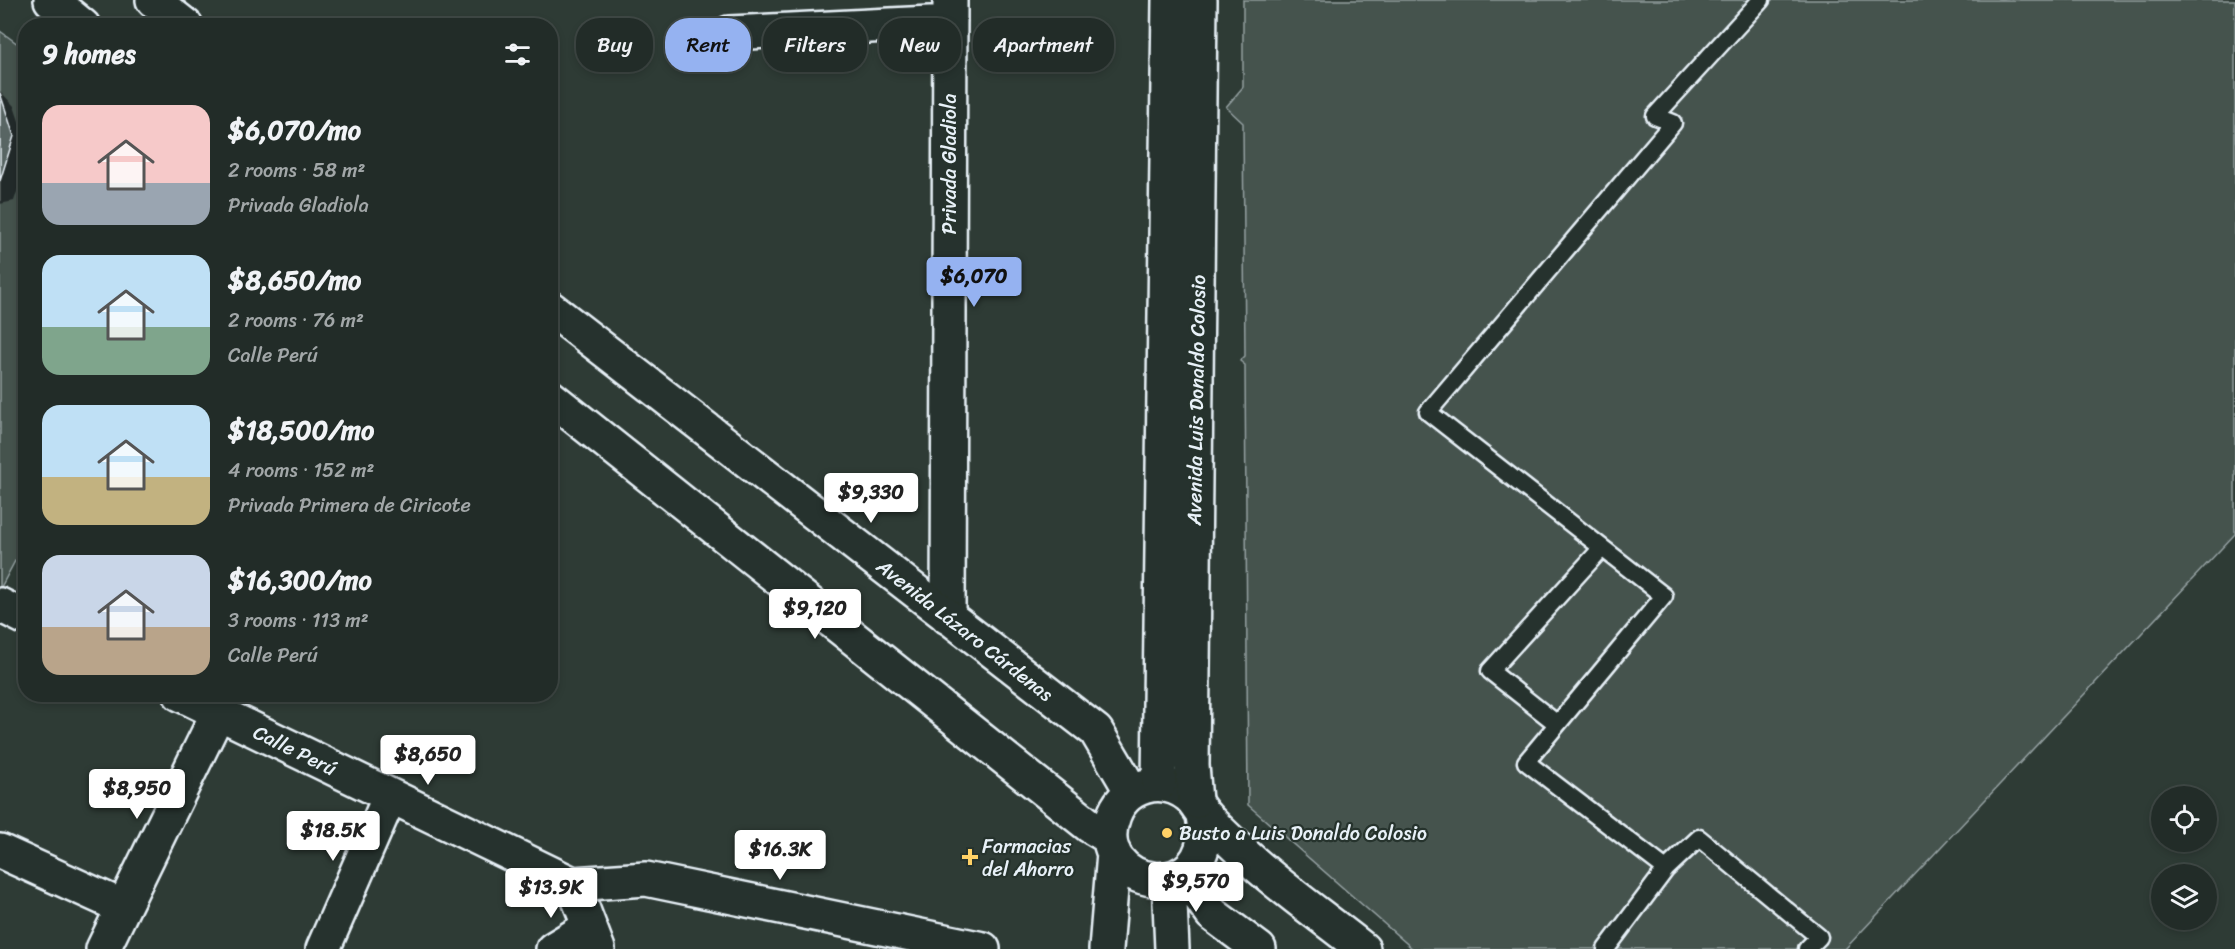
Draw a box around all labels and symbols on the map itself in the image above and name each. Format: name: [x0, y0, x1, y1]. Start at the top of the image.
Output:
street label: Privada Gladiola: [932, 94, 967, 234]
pin: $6,070: [925, 257, 1023, 308]
street label: Avenida Luis Donaldo Colosio: [1177, 274, 1216, 527]
pin: $9,330: [822, 473, 920, 524]
street label: Avenida Lázaro Cárdenas: [868, 549, 1062, 711]
pin: $9,120: [766, 589, 864, 640]
street label: Calle Perú: [247, 715, 343, 786]
pin: $8,650: [379, 735, 477, 786]
pin: $8,950: [88, 769, 186, 820]
pin: $18.5K: [284, 811, 382, 862]
place label: Busto a Luis Donaldo Colosio: [1179, 816, 1427, 851]
marker: Busto a Luis Donaldo Colosio: [1160, 826, 1174, 840]
place label: Farmacias del Ahorro: [982, 829, 1074, 887]
pin: $16.3K: [731, 830, 829, 881]
marker: Farmacias del Ahorro: [963, 850, 977, 864]
pin: $9,570: [1147, 862, 1245, 913]
pin: $13.9K: [502, 868, 600, 919]

